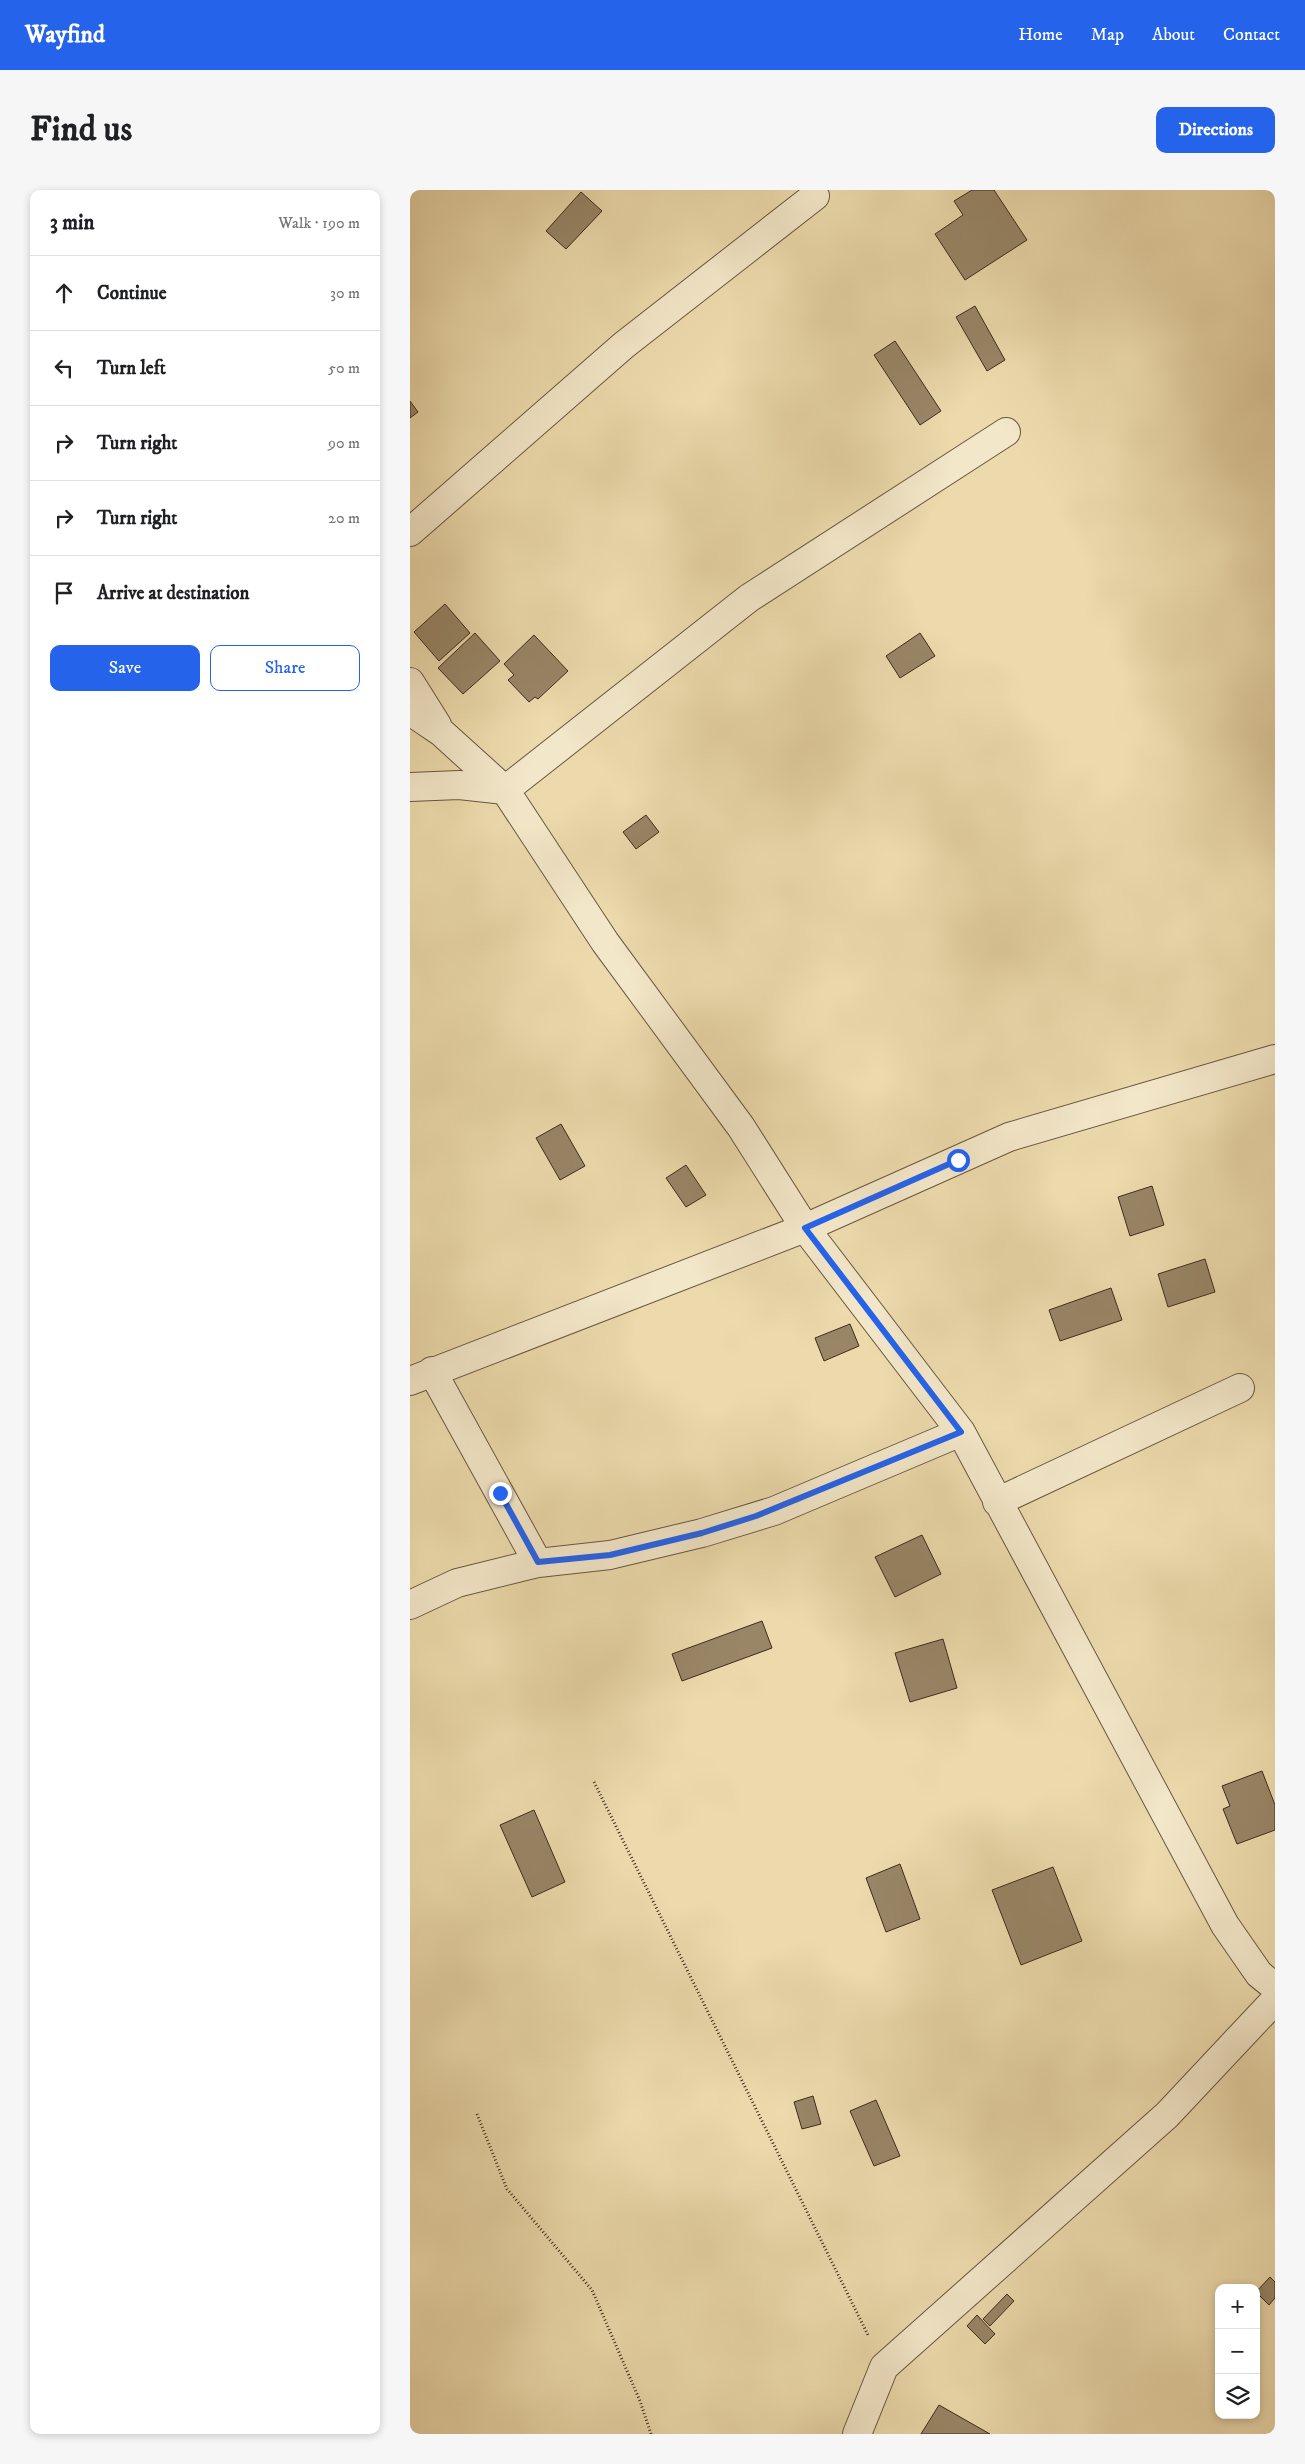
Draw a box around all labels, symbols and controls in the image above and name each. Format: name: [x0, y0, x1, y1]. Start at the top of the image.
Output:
text: Wayfind: [25, 20, 105, 50]
text: Home: [1018, 24, 1063, 46]
text: Map: [1091, 24, 1124, 46]
text: About: [1152, 24, 1195, 46]
text: Contact: [1223, 24, 1280, 46]
button: Directions: [1156, 107, 1275, 153]
text: Find us: [30, 108, 132, 152]
text: 3 min: [50, 210, 95, 236]
text: Walk · 190 m: [278, 213, 360, 233]
icon: ahead: [50, 279, 78, 307]
text: Continue: [97, 282, 167, 305]
text: 30 m: [330, 283, 360, 303]
icon: left: [50, 354, 78, 382]
text: Turn left: [97, 357, 166, 380]
text: 50 m: [328, 358, 360, 378]
icon: right: [50, 429, 78, 457]
text: Turn right: [97, 432, 177, 455]
text: 90 m: [328, 433, 360, 453]
icon: right: [50, 504, 78, 532]
text: Turn right: [97, 507, 177, 530]
text: 20 m: [328, 508, 360, 528]
icon: arrive: [50, 579, 78, 607]
text: Arrive at destination: [97, 582, 249, 605]
button: Save: [50, 645, 200, 691]
button: Share: [210, 645, 360, 691]
route start: [947, 1149, 970, 1172]
route end: [489, 1482, 512, 1505]
map controls: [1215, 2284, 1260, 2419]
button: +: [1215, 2284, 1260, 2329]
button: −: [1215, 2329, 1260, 2374]
button: layers: [1215, 2374, 1260, 2419]

